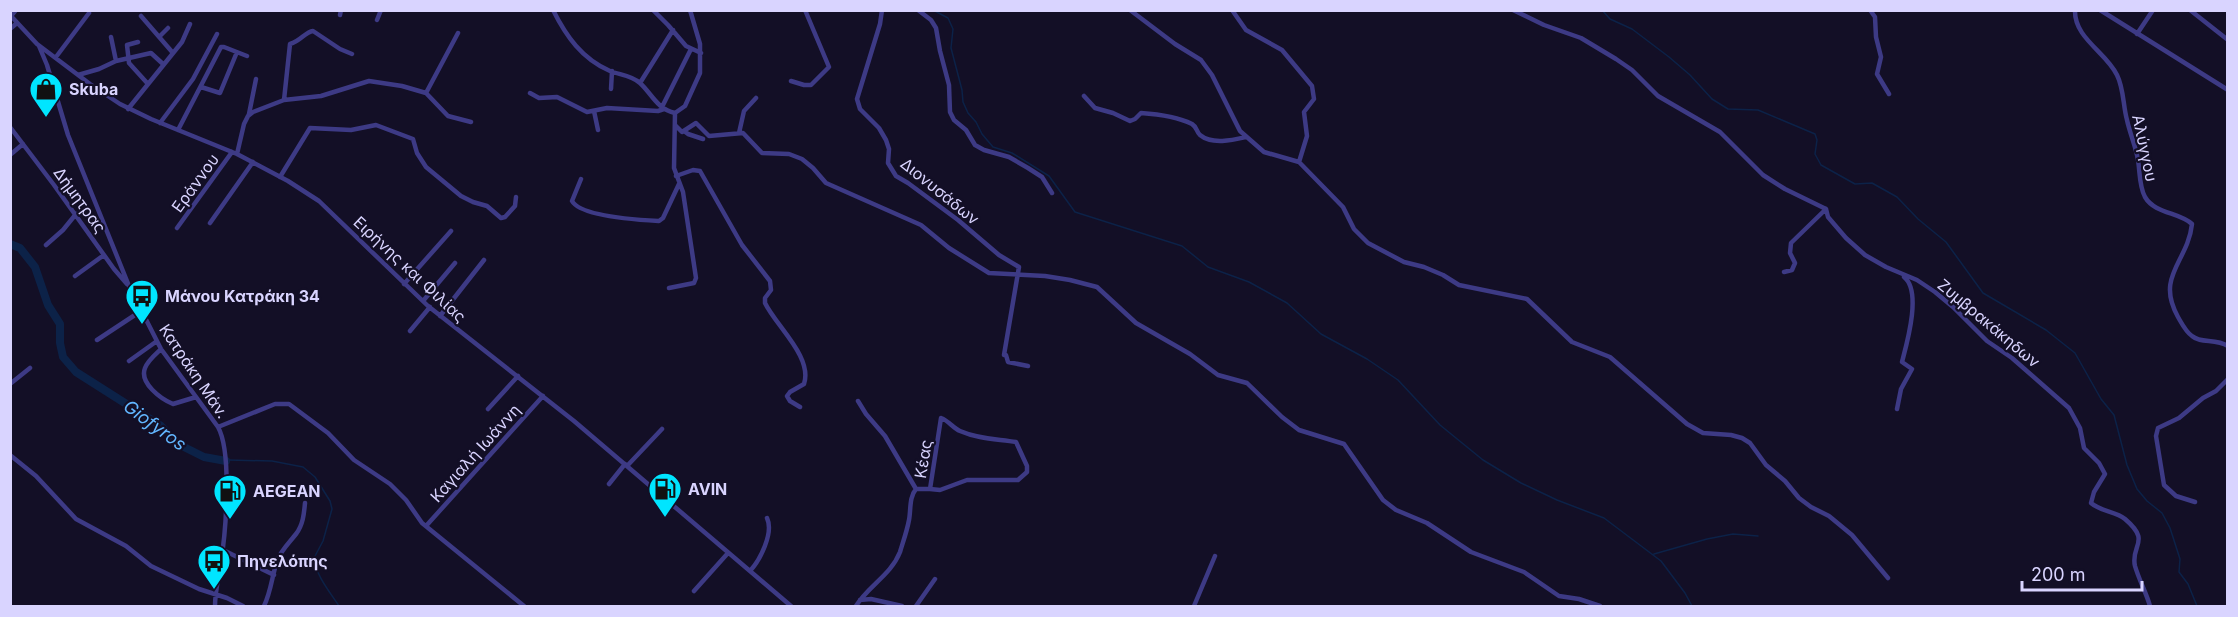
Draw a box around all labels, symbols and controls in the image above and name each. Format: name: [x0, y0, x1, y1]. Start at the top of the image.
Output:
shop icon: Skuba: [28, 71, 64, 118]
place label: Skuba: [69, 79, 118, 99]
street label: Αλύγγου: [2128, 113, 2162, 183]
street label: Εράννου: [167, 150, 223, 216]
street label: Διονυσάδων: [897, 153, 983, 229]
street label: Δήμητρας: [49, 163, 111, 237]
street label: Ειρήνης και Φιλίας: [350, 212, 470, 326]
street label: Ζυμβρακάκηδων: [1934, 274, 2044, 372]
bus stop icon: Μάνου Κατράκη 34: [124, 278, 160, 325]
place label: Μάνου Κατράκη 34: [165, 286, 320, 306]
street label: Κατράκη Μάν.: [155, 320, 233, 422]
water label: Giofyros: [120, 395, 190, 455]
street label: Καγιαλή Ιωάννη: [426, 400, 524, 506]
street label: Κέας: [910, 438, 936, 480]
fuel station icon: AVIN: [647, 471, 683, 518]
fuel station icon: AEGEAN: [212, 473, 248, 520]
place label: AVIN: [688, 479, 727, 499]
place label: AEGEAN: [253, 481, 321, 501]
bus stop icon: Πηνελόπης: [196, 543, 232, 590]
place label: Πηνελόπης: [237, 551, 328, 571]
scale bar: [2022, 554, 2142, 592]
text: 200 m: [2031, 564, 2086, 585]

